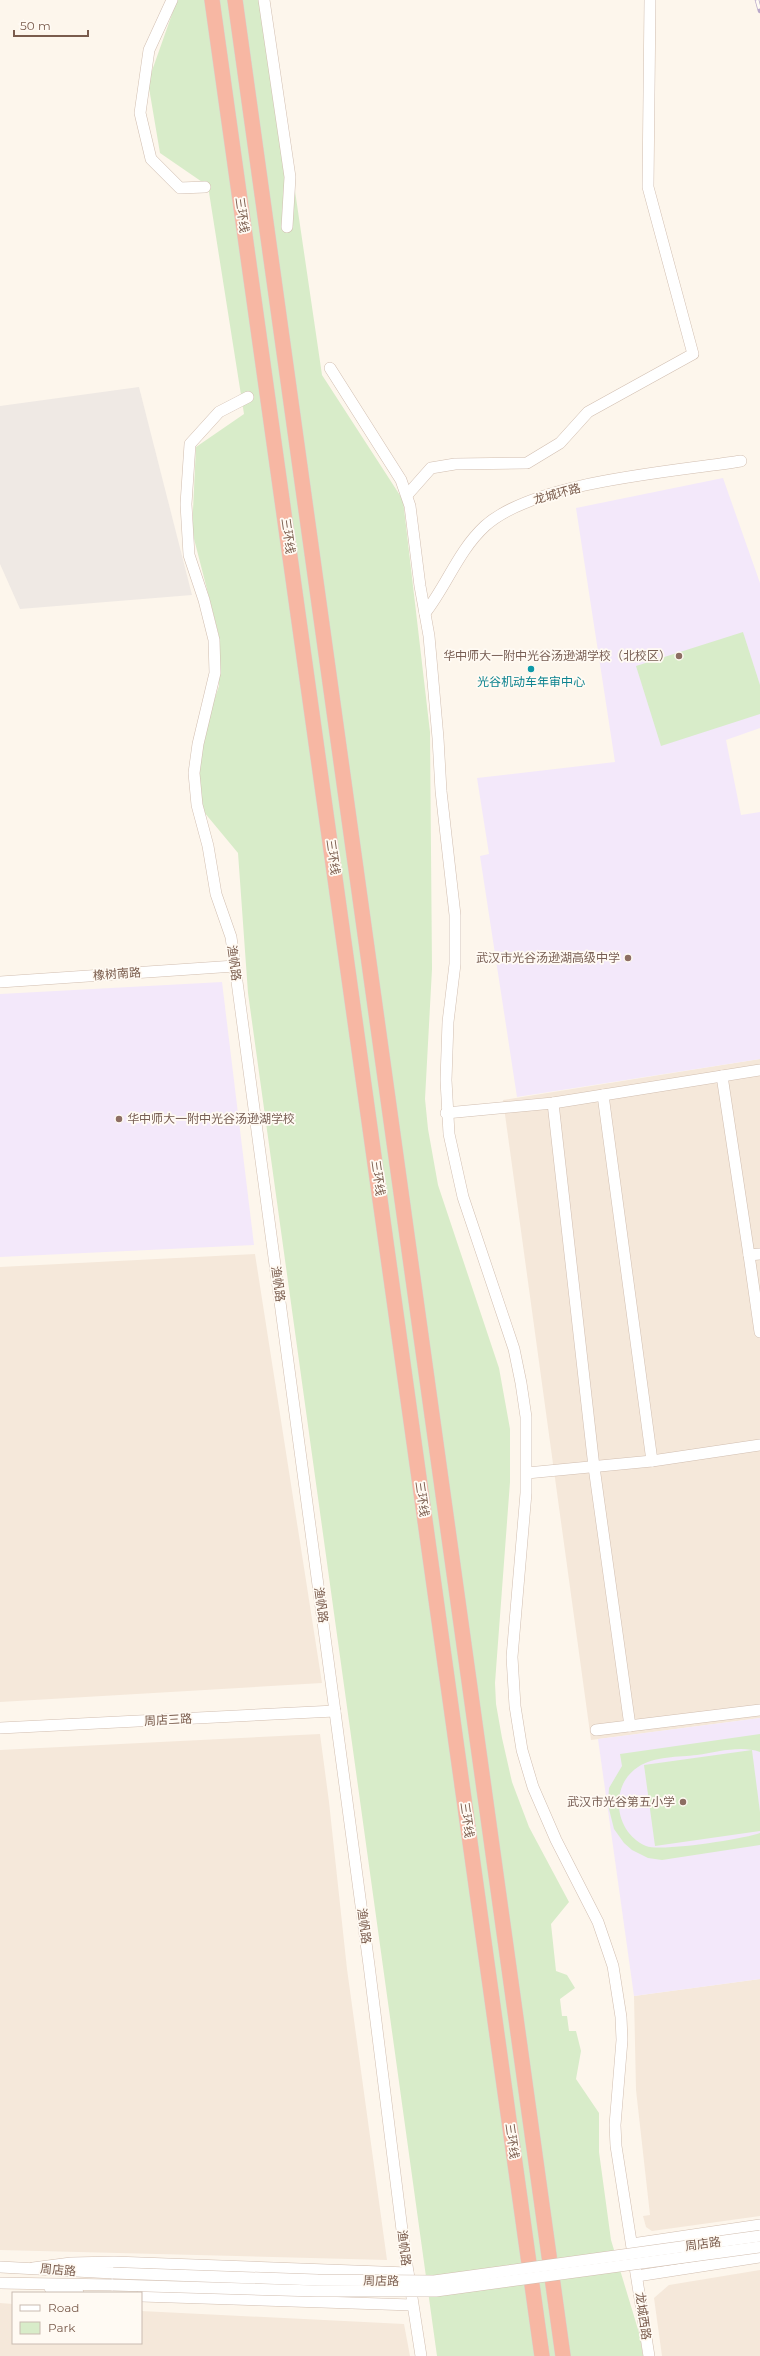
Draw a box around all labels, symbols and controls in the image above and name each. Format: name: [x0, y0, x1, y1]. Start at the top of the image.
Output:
scale bar: [14, 12, 88, 38]
text: 50 m: [20, 18, 51, 33]
street label: 三环线: [233, 196, 252, 234]
street label: 龙城环路: [532, 480, 582, 507]
street label: 三环线: [279, 517, 298, 555]
place label: 华中师大一附中光谷汤逊湖学校（北校区）: [443, 648, 671, 663]
marker: 华中师大一附中光谷汤逊湖学校（北校区）: [674, 651, 684, 661]
marker: 光谷机动车年审中心: [526, 664, 536, 674]
place label: 光谷机动车年审中心: [477, 674, 585, 689]
street label: 三环线: [324, 838, 343, 876]
street label: 渔帆路: [225, 944, 244, 982]
place label: 武汉市光谷汤逊湖高级中学: [476, 950, 620, 965]
marker: 武汉市光谷汤逊湖高级中学: [623, 953, 633, 963]
street label: 橡树南路: [92, 964, 141, 983]
place label: 华中师大一附中光谷汤逊湖学校: [127, 1111, 295, 1126]
marker: 华中师大一附中光谷汤逊湖学校: [114, 1114, 124, 1124]
street label: 三环线: [369, 1159, 388, 1197]
street label: 渔帆路: [269, 1265, 288, 1303]
street label: 三环线: [413, 1480, 432, 1518]
street label: 渔帆路: [312, 1586, 331, 1624]
street label: 周店三路: [144, 1711, 192, 1728]
place label: 武汉市光谷第五小学: [567, 1794, 675, 1809]
marker: 武汉市光谷第五小学: [678, 1797, 688, 1807]
street label: 三环线: [458, 1801, 477, 1839]
street label: 渔帆路: [355, 1907, 374, 1945]
street label: 三环线: [503, 2122, 522, 2160]
street label: 渔帆路: [395, 2229, 414, 2267]
street label: 周店路: [684, 2234, 722, 2253]
street label: 周店路: [39, 2260, 77, 2279]
street label: 周店路: [363, 2273, 399, 2288]
street label: 龙城西路: [633, 2291, 654, 2341]
legend: [12, 2292, 142, 2344]
text: Road: [48, 2300, 79, 2315]
text: Park: [48, 2320, 76, 2335]

